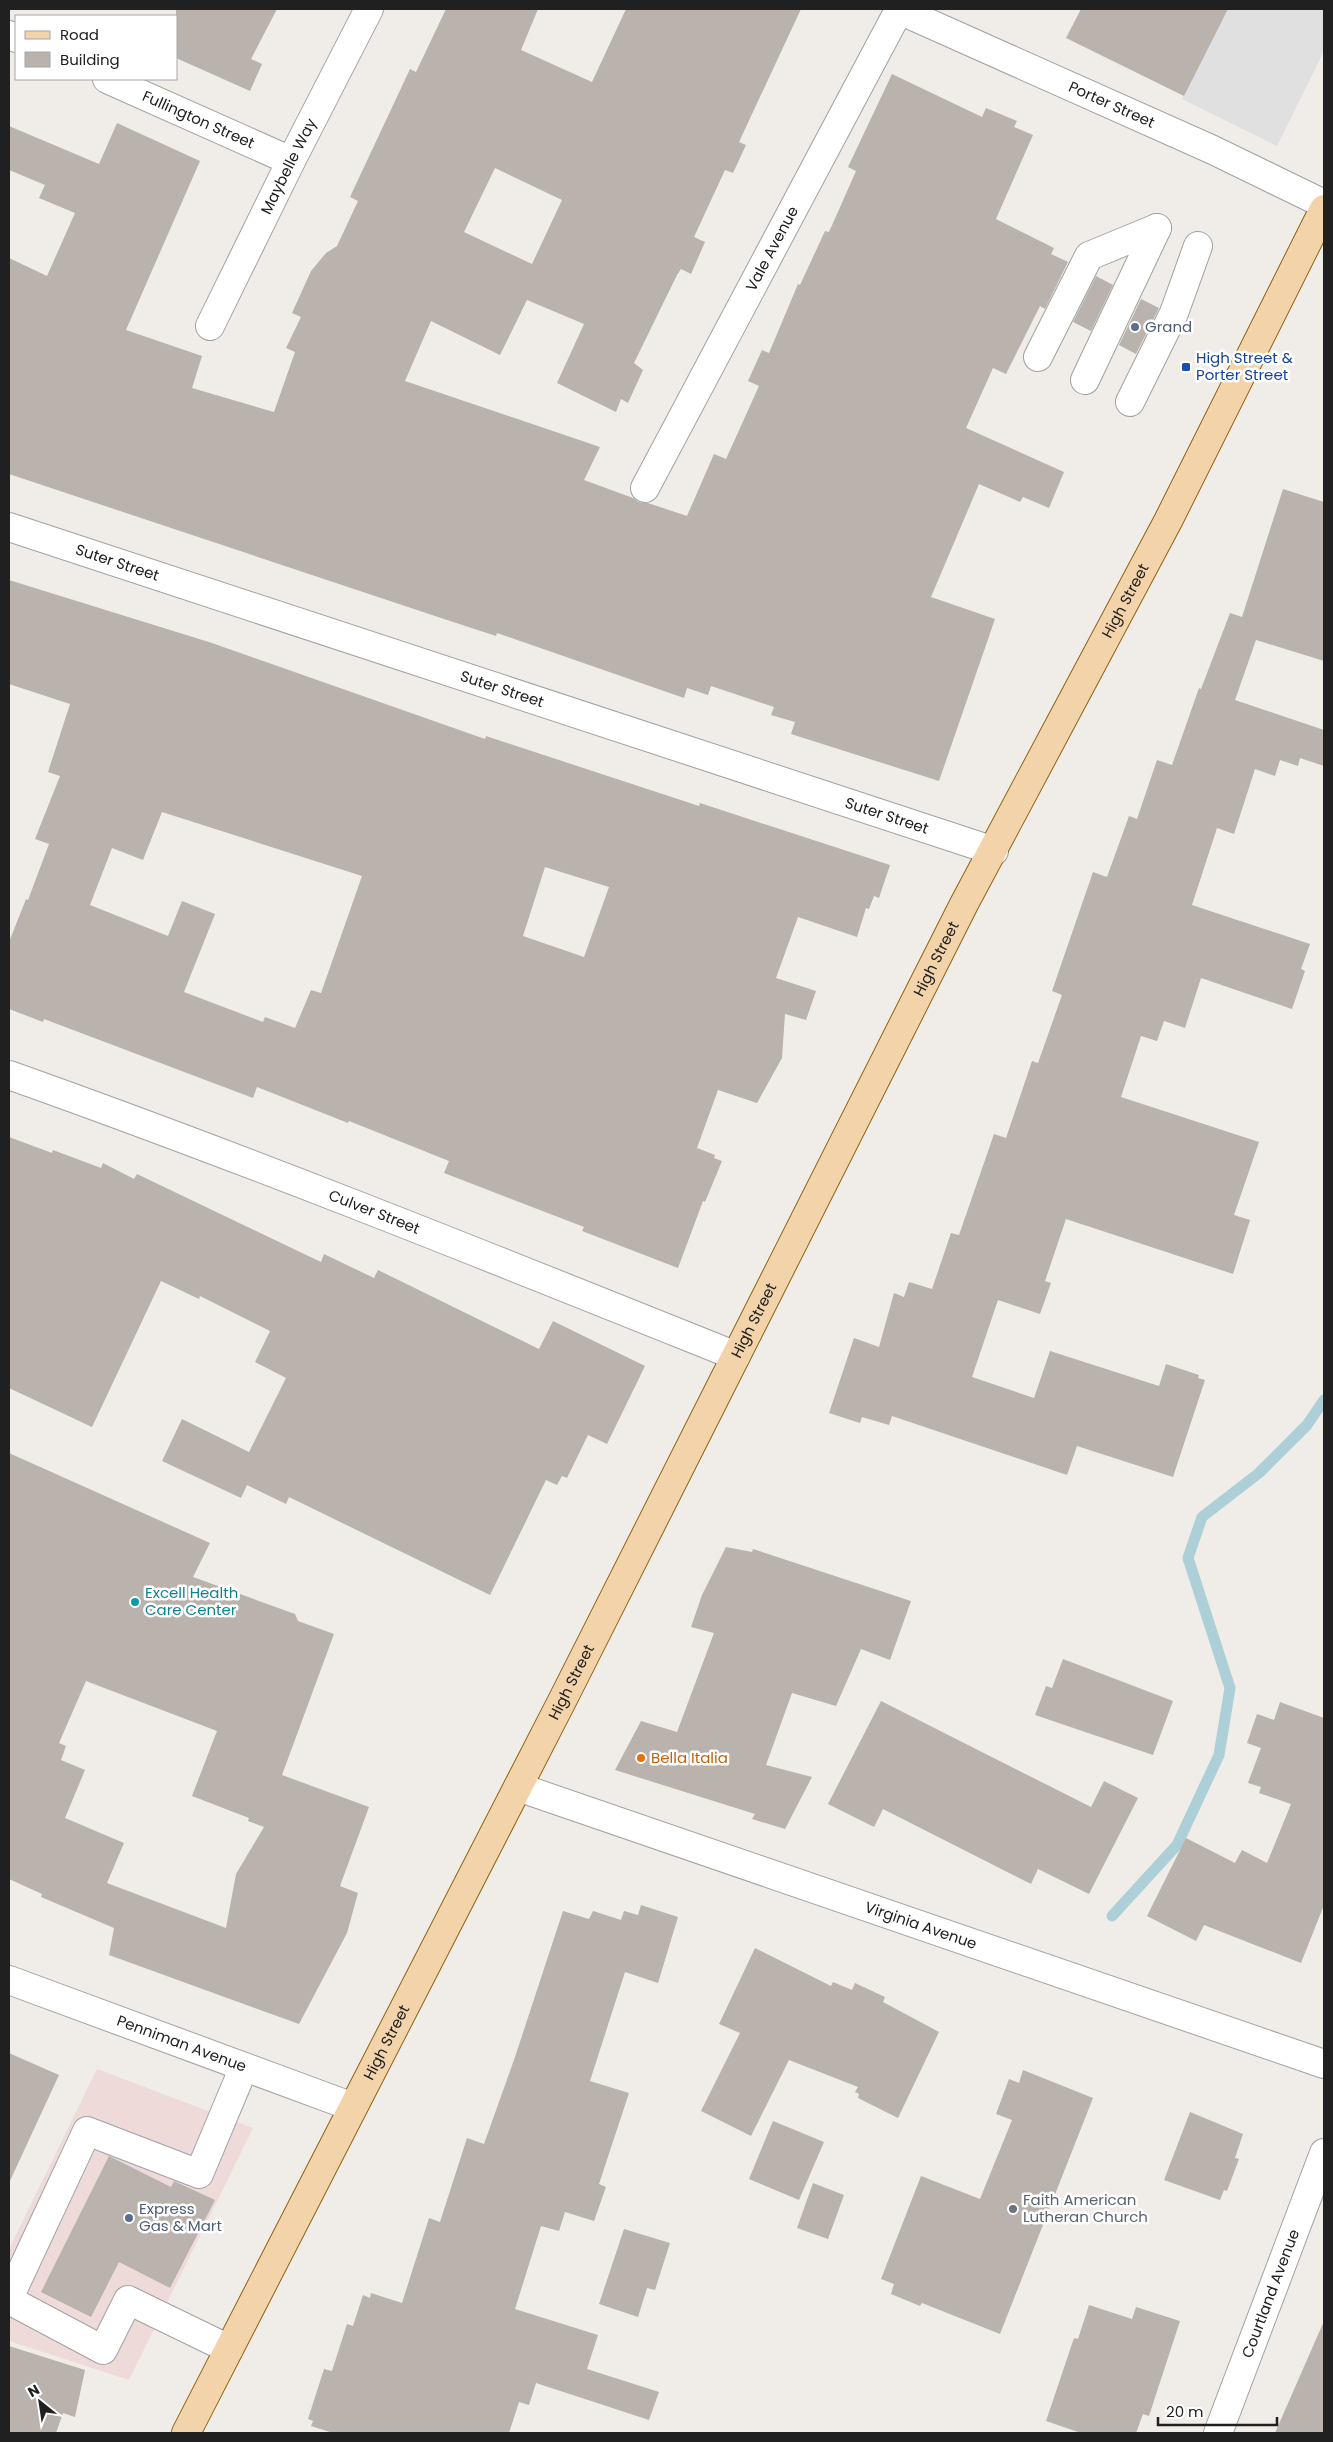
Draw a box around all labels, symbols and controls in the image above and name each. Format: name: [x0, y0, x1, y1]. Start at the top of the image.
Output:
legend: [15, 15, 178, 80]
text: Road: [60, 24, 99, 45]
text: Building: [60, 49, 120, 70]
street label: Porter Street: [1065, 76, 1158, 133]
street label: Fullington Street: [139, 85, 258, 153]
street label: Maybelle Way: [255, 114, 321, 218]
street label: Vale Avenue: [740, 202, 803, 295]
place label: Grand: [1145, 316, 1192, 337]
marker: Grand: [1129, 321, 1141, 333]
place label: High Street & Porter Street: [1196, 347, 1293, 385]
marker: High Street & Porter Street: [1180, 361, 1192, 373]
street label: Suter Street: [73, 539, 162, 586]
street label: High Street: [1097, 560, 1154, 642]
street label: Suter Street: [458, 665, 547, 712]
street label: Suter Street: [842, 792, 931, 839]
street label: High Street: [908, 917, 964, 1000]
street label: Culver Street: [326, 1184, 423, 1239]
street label: High Street: [726, 1279, 781, 1362]
place label: Excell Health Care Center: [145, 1582, 238, 1620]
marker: Excell Health Care Center: [129, 1596, 141, 1608]
street label: High Street: [543, 1641, 599, 1723]
place label: Bella Italia: [651, 1747, 728, 1768]
marker: Bella Italia: [635, 1752, 647, 1764]
street label: Virginia Avenue: [862, 1896, 980, 1954]
street label: High Street: [358, 2001, 414, 2083]
street label: Penniman Avenue: [114, 2010, 249, 2077]
place label: Faith American Lutheran Church: [1023, 2189, 1148, 2227]
place label: Express Gas & Mart: [139, 2198, 222, 2236]
marker: Faith American Lutheran Church: [1007, 2203, 1019, 2215]
marker: Express Gas & Mart: [123, 2212, 135, 2224]
street label: Courtland Avenue: [1236, 2226, 1304, 2361]
north arrow: [15, 2377, 65, 2427]
text: N: [24, 2379, 43, 2402]
scale bar: [1158, 2394, 1277, 2426]
text: 20 m: [1166, 2401, 1204, 2422]

